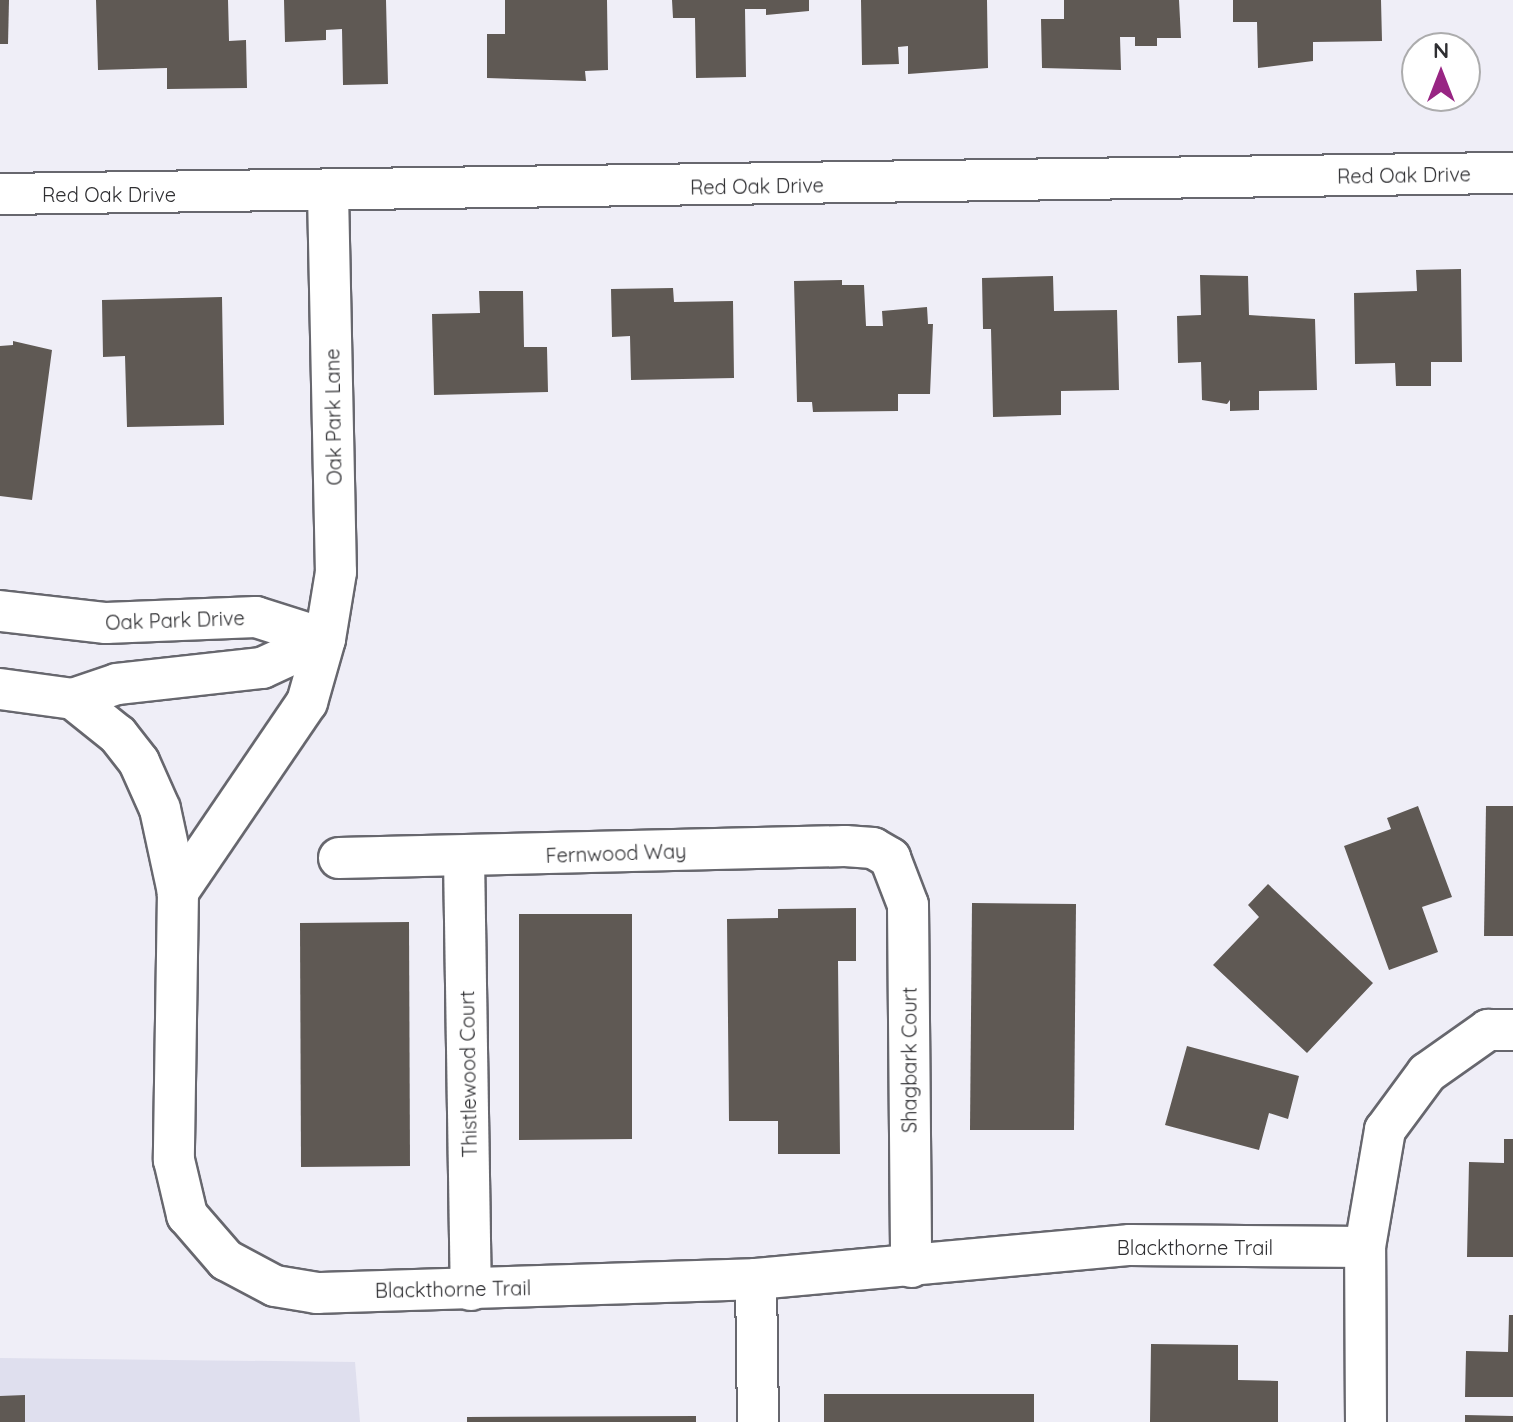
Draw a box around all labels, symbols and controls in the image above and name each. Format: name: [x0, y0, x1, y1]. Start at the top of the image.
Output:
north arrow: [1401, 32, 1481, 112]
text: N: [1433, 36, 1449, 64]
street label: Red Oak Drive: [1337, 162, 1471, 188]
street label: Red Oak Drive: [690, 173, 824, 199]
street label: Red Oak Drive: [42, 182, 176, 206]
street label: Oak Park Lane: [320, 348, 346, 486]
street label: Oak Park Drive: [105, 606, 245, 634]
street label: Fernwood Way: [545, 839, 687, 867]
street label: Shagbark Court: [897, 987, 921, 1133]
street label: Thistlewood Court: [455, 990, 481, 1158]
street label: Blackthorne Trail: [1117, 1235, 1273, 1259]
street label: Blackthorne Trail: [375, 1276, 531, 1302]

